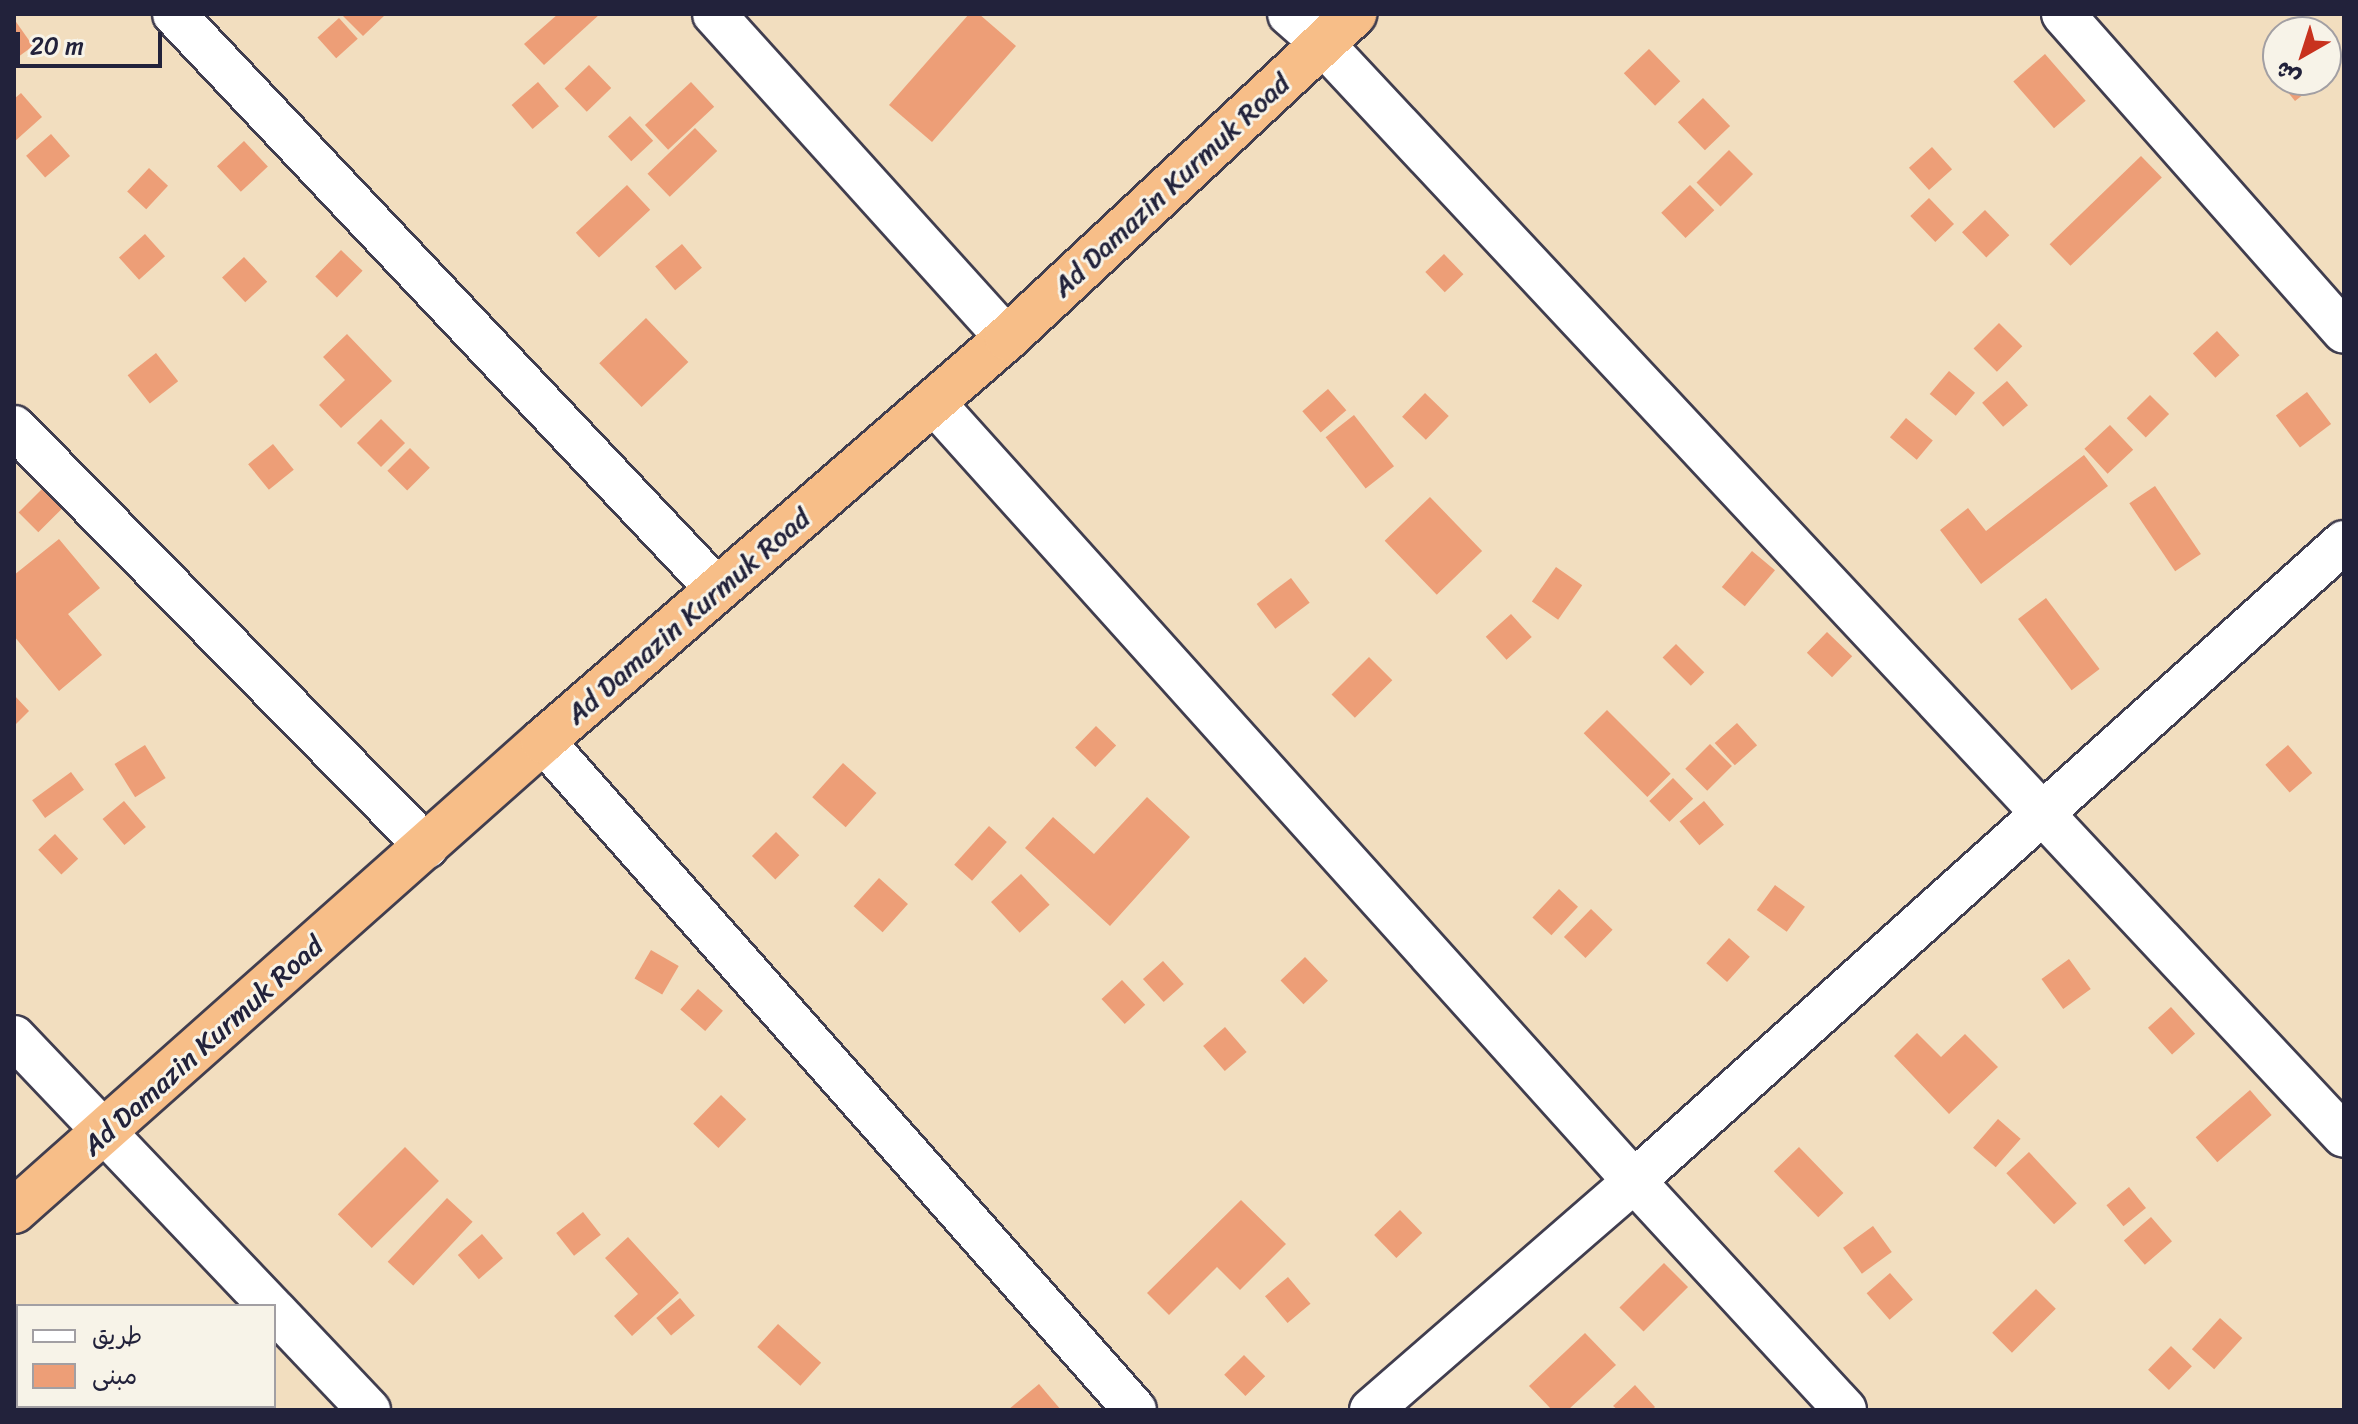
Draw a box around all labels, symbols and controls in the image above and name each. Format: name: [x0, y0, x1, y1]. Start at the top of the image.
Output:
scale bar: [20, 16, 166, 66]
north arrow: [2262, 16, 2342, 96]
text: 20 m: [30, 25, 84, 67]
text: ش: [2266, 51, 2310, 96]
street label: Ad Damazin Kurmuk Road: [1045, 66, 1297, 304]
street label: Ad Damazin Kurmuk Road: [559, 501, 817, 731]
street label: Ad Damazin Kurmuk Road: [76, 929, 330, 1163]
legend: [16, 1304, 276, 1408]
text: طريق: [92, 1315, 142, 1357]
text: مبنى: [92, 1355, 137, 1397]

